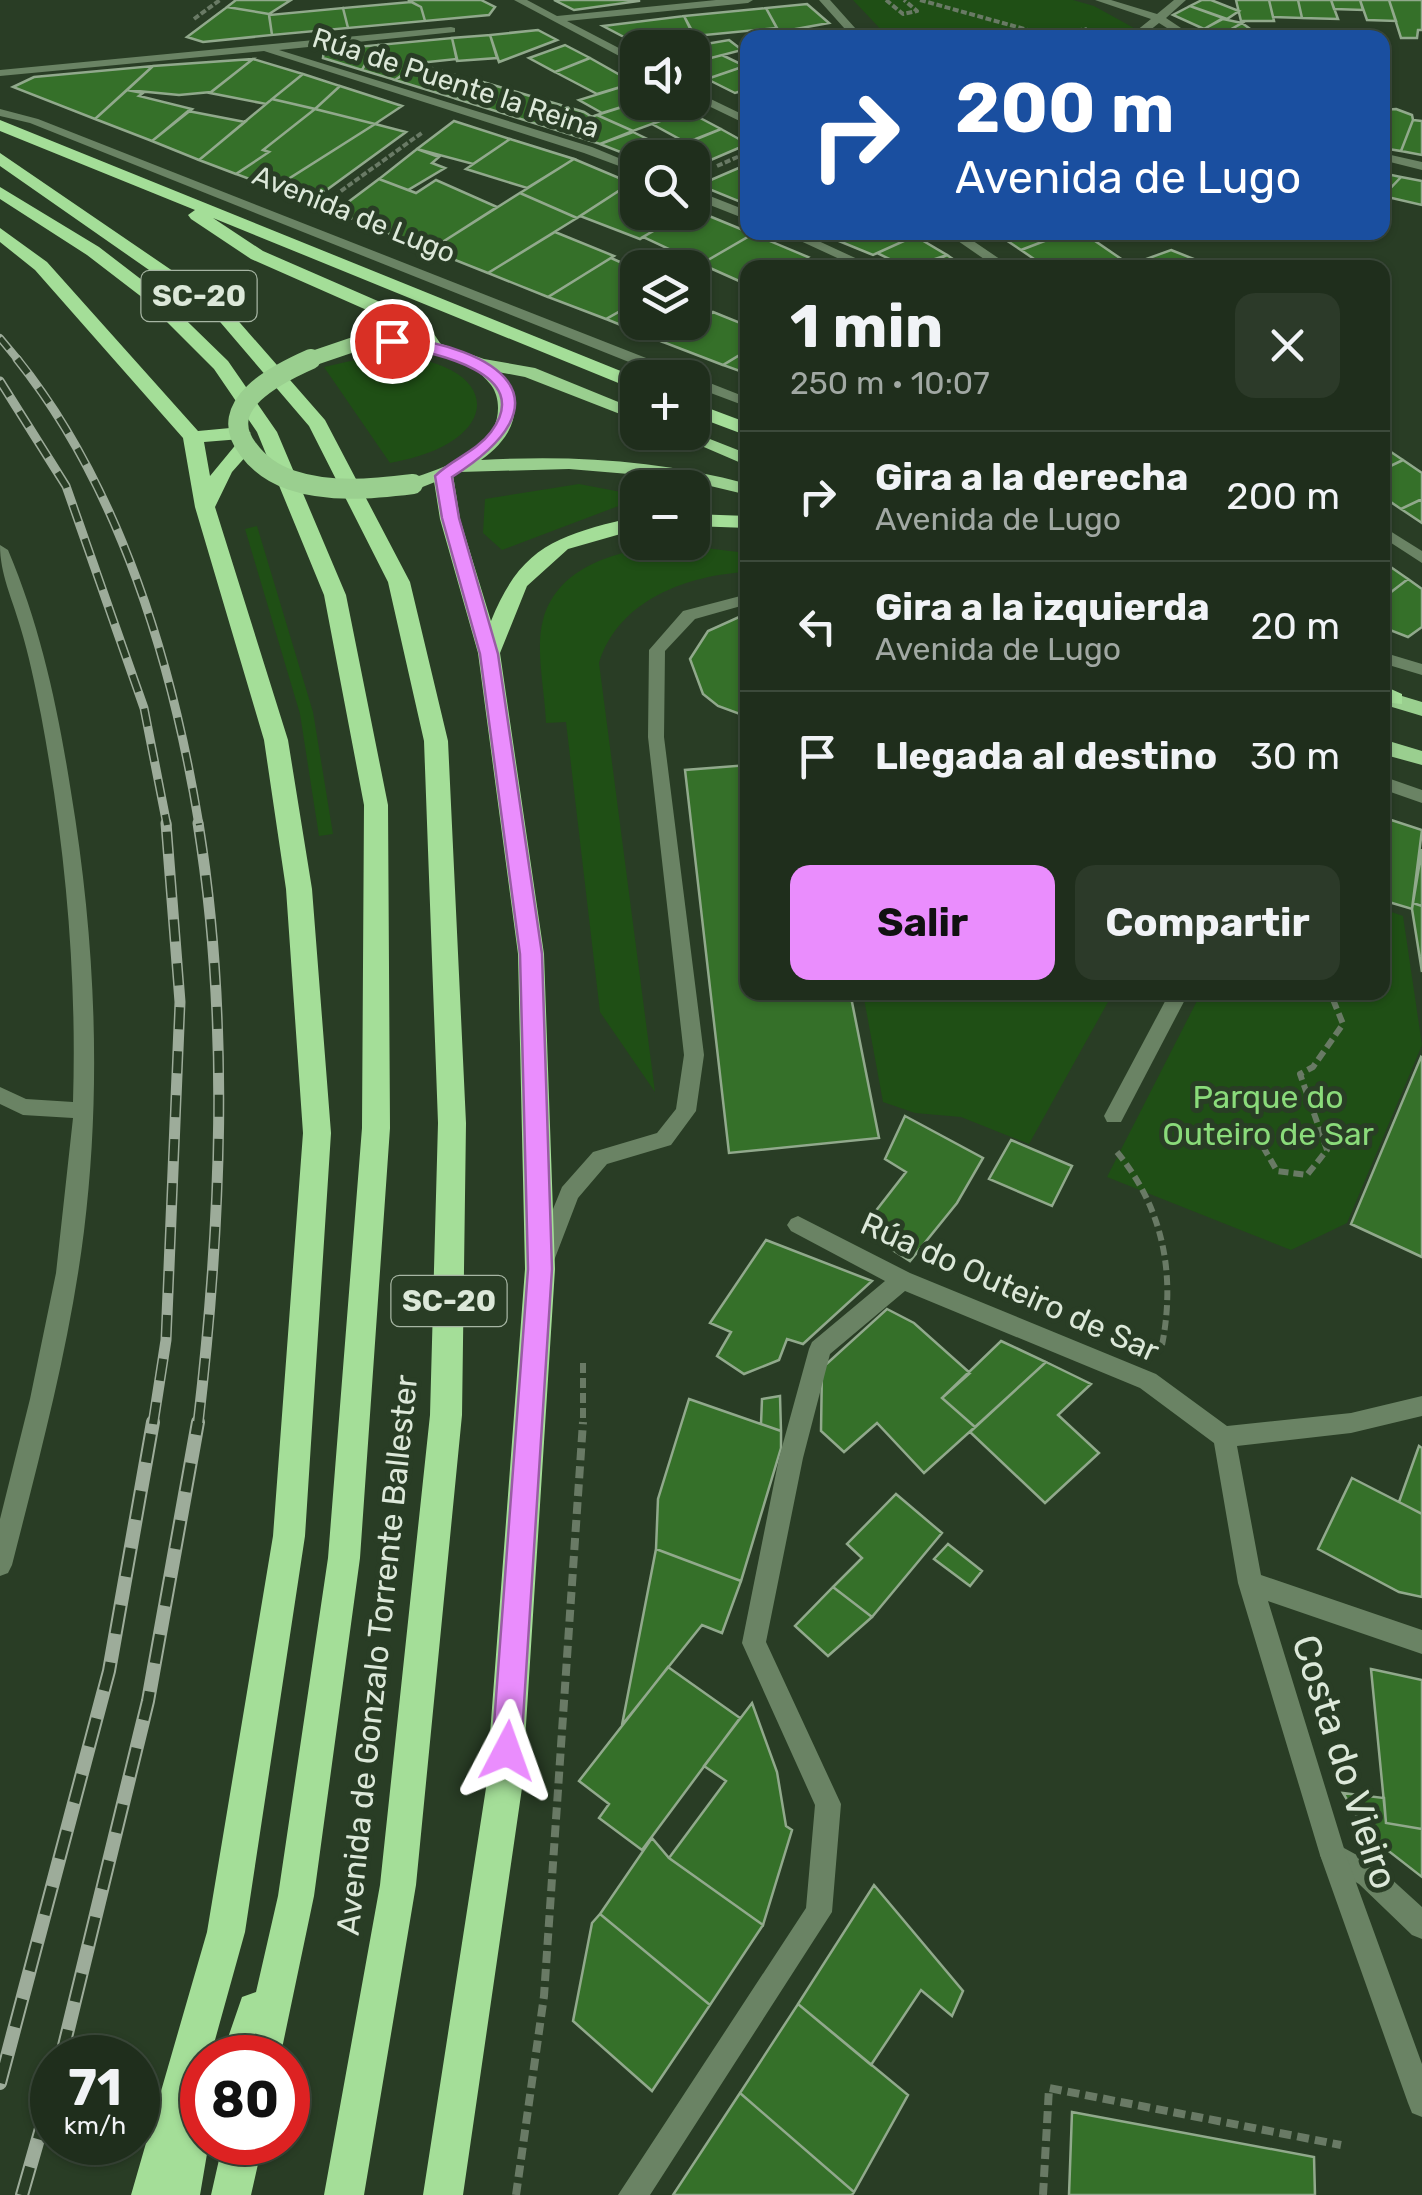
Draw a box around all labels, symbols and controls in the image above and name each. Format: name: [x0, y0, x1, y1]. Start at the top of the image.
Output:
street label: Rúa de Puente la Reina: [308, 21, 604, 145]
map controls: [620, 30, 710, 560]
button: sound: [620, 30, 710, 120]
text: 200 m: [955, 67, 1175, 150]
icon: right: [790, 70, 920, 200]
button: search: [620, 140, 710, 230]
text: Avenida de Lugo: [955, 151, 1301, 204]
street label: Avenida de Lugo: [248, 158, 460, 270]
button: layers: [620, 250, 710, 340]
road number: SC-20: [142, 271, 256, 321]
text: 1 min: [790, 291, 943, 362]
button: close: [1235, 293, 1340, 398]
pin: [350, 299, 435, 384]
icon: arrive: [365, 314, 420, 369]
button: +: [620, 360, 710, 450]
text: 250 m · 10:07: [790, 364, 990, 402]
text: Gira a la derecha: [875, 454, 1188, 500]
icon: right: [790, 469, 845, 524]
button: −: [620, 470, 710, 560]
text: 200 m: [1226, 473, 1340, 519]
text: Avenida de Lugo: [875, 500, 1121, 538]
text: Gira a la izquierda: [875, 584, 1210, 630]
icon: left: [790, 599, 845, 654]
text: 20 m: [1250, 603, 1340, 649]
text: Avenida de Lugo: [875, 630, 1121, 668]
icon: arrive: [790, 729, 845, 784]
text: Llegada al destino: [875, 733, 1217, 779]
text: 30 m: [1250, 733, 1340, 779]
button: Salir: [790, 865, 1055, 980]
button: Compartir: [1075, 865, 1340, 980]
park label: Parque do Outeiro de Sar: [1162, 1078, 1374, 1153]
street label: Rúa do Outeiro de Sar: [855, 1204, 1165, 1370]
road number: SC-20: [392, 1276, 506, 1326]
street label: Avenida de Gonzalo Torrente Ballester: [329, 1373, 425, 1937]
street label: Costa do Vieiro: [1282, 1629, 1408, 1895]
position arrow: [455, 1699, 559, 1803]
speed limit sign: 80: [180, 2035, 310, 2165]
text: 71: [68, 2058, 122, 2118]
text: km/h: [64, 2111, 126, 2140]

